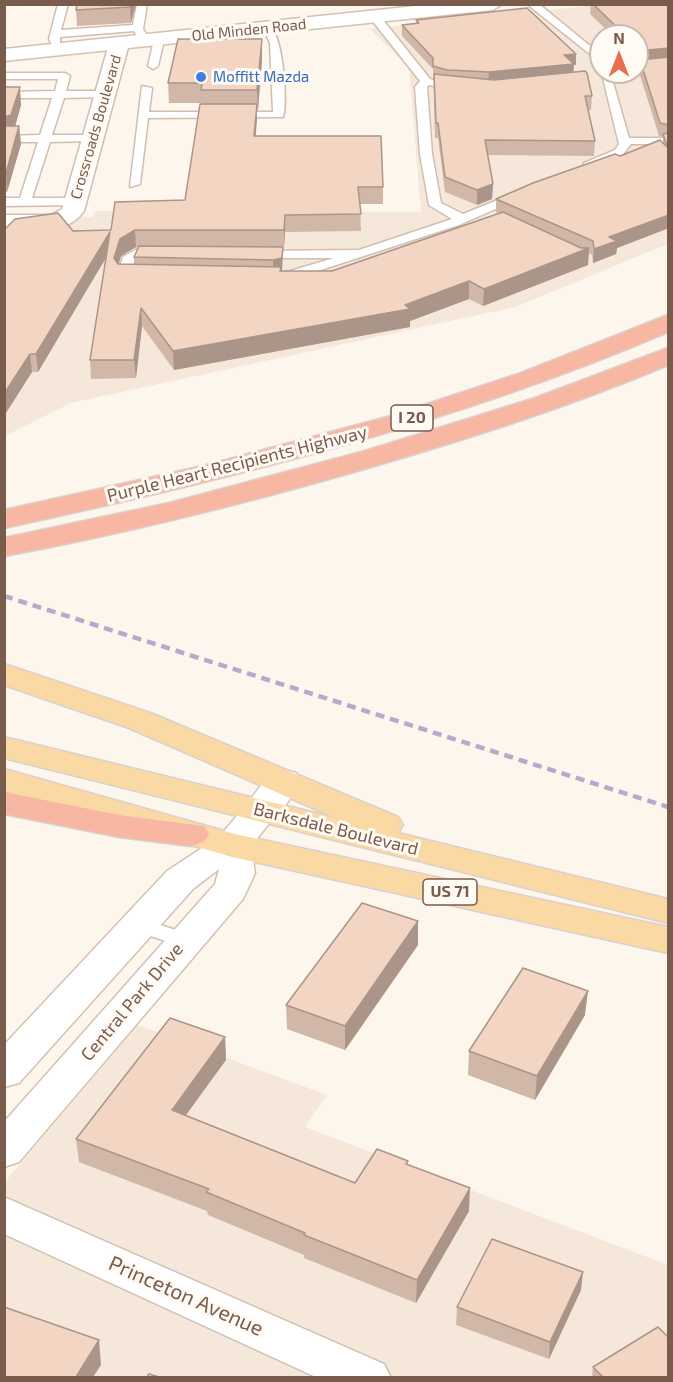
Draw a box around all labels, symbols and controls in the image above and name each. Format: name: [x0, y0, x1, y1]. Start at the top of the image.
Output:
street label: Old Minden Road: [191, 15, 307, 45]
north arrow: [589, 24, 649, 84]
text: N: [613, 28, 625, 47]
street label: Crossroads Boulevard: [67, 53, 125, 201]
place label: Moffitt Mazda: [213, 68, 309, 86]
marker: Moffitt Mazda: [194, 70, 208, 84]
road number: I 20: [391, 405, 433, 431]
street label: Purple Heart Recipients Highway: [105, 421, 369, 507]
street label: Barksdale Boulevard: [251, 798, 421, 860]
road number: US 71: [423, 879, 477, 905]
street label: Central Park Drive: [76, 939, 188, 1065]
street label: Princeton Avenue: [105, 1251, 267, 1341]

